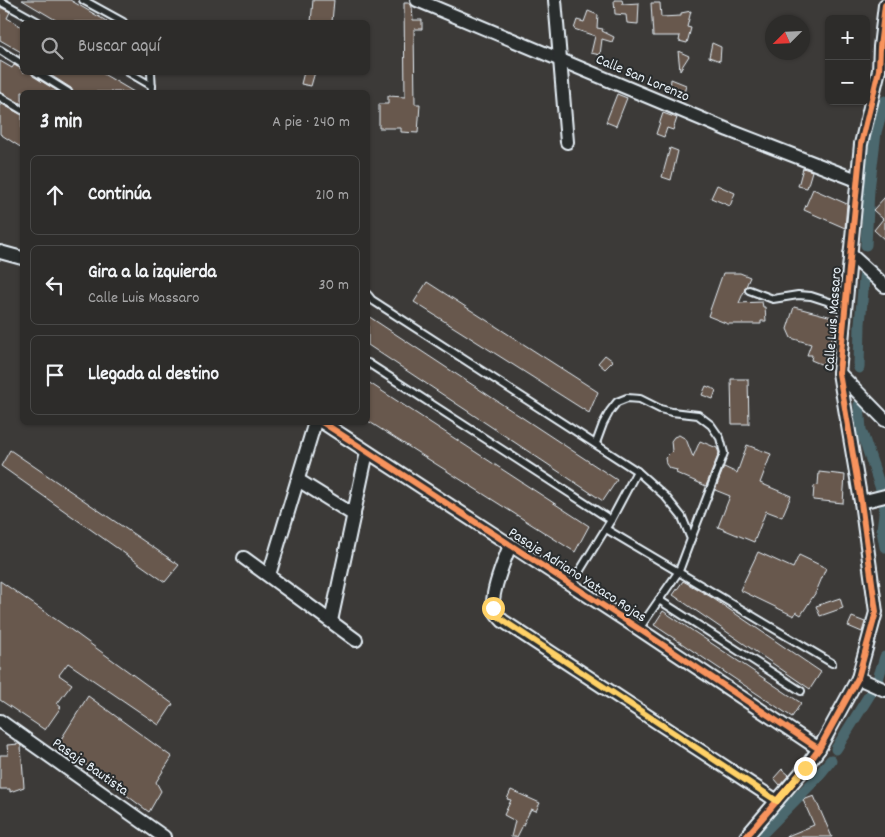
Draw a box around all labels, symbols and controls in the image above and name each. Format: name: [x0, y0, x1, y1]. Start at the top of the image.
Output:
north arrow: [765, 15, 810, 60]
map controls: [825, 15, 870, 105]
button: +: [825, 15, 870, 60]
search box: [20, 20, 370, 75]
icon: search: [38, 34, 66, 62]
text: Buscar aquí: [78, 34, 160, 61]
street label: Calle San Lorenzo: [592, 49, 693, 109]
button: −: [825, 60, 870, 105]
text: 3 min: [40, 108, 82, 138]
text: A pie · 240 m: [272, 111, 350, 134]
icon: ahead: [41, 181, 69, 209]
text: Continúa: [88, 182, 151, 209]
text: 210 m: [315, 184, 349, 207]
text: Gira a la izquierda: [88, 260, 216, 287]
street label: Calle Luis Massaro: [819, 266, 849, 372]
icon: left: [41, 271, 69, 299]
text: 30 m: [319, 274, 349, 297]
text: Calle Luis Massaro: [88, 287, 199, 310]
icon: arrive: [41, 361, 69, 389]
text: Llegada al destino: [88, 362, 219, 389]
street label: Pasaje Adriano Yataco Rojas: [503, 523, 651, 629]
route start: [482, 597, 505, 620]
street label: Pasaje Bautista: [47, 733, 133, 803]
route end: [794, 757, 817, 780]

